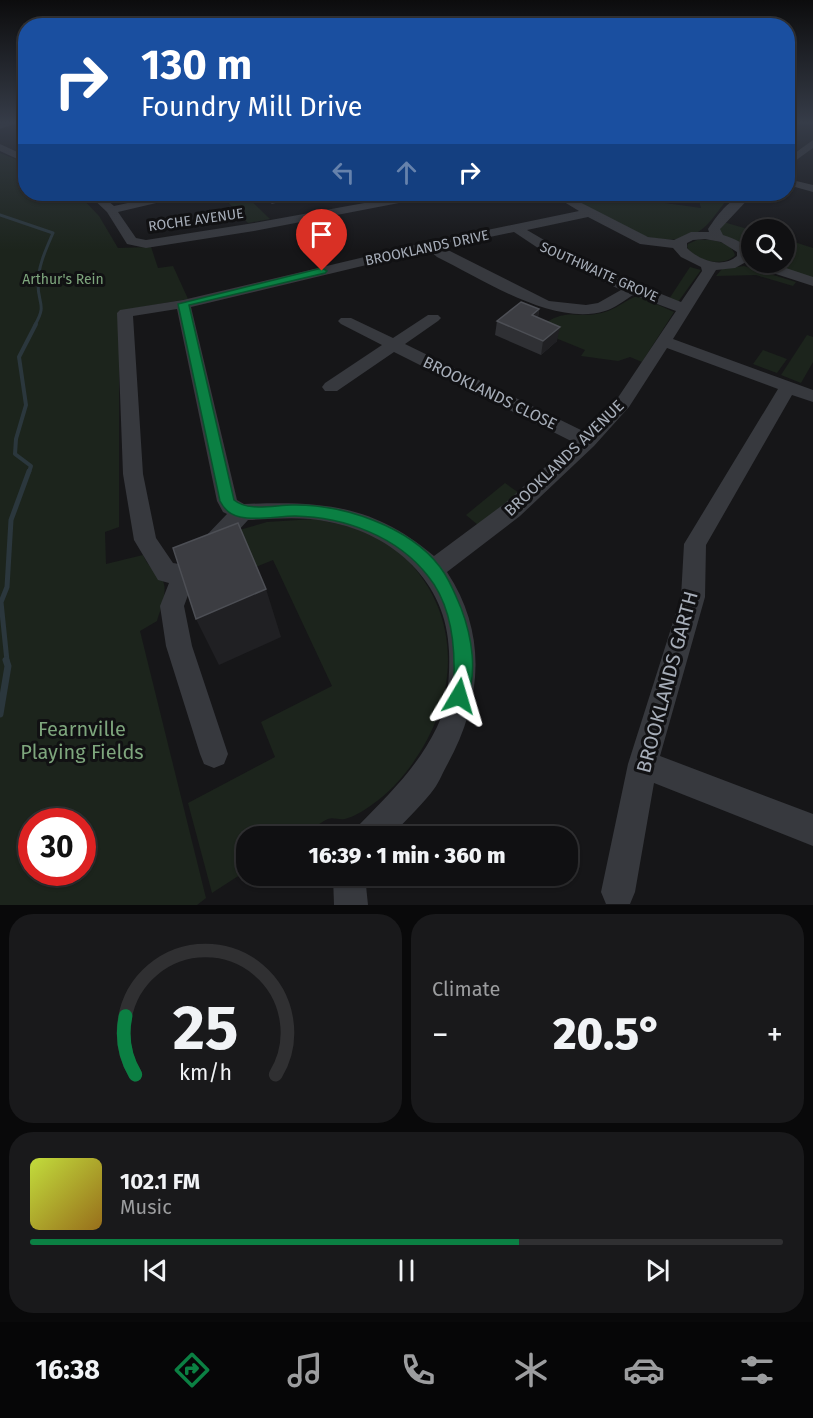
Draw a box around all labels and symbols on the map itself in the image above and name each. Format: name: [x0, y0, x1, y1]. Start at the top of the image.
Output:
street label: ROCHE AVENUE: [147, 205, 245, 235]
pin: [296, 209, 347, 271]
street label: BROOKLANDS DRIVE: [363, 227, 491, 269]
street label: SOUTHWAITE GROVE: [537, 238, 661, 306]
park label: Arthur's Rein: [22, 271, 104, 288]
street label: BROOKLANDS CLOSE: [420, 352, 560, 434]
street label: BROOKLANDS AVENUE: [500, 396, 628, 520]
street label: BROOKLANDS GARTH: [631, 588, 703, 776]
position arrow: [427, 664, 491, 728]
park label: Fearnville Playing Fields: [20, 717, 144, 764]
speed limit sign: 30: [18, 808, 96, 886]

